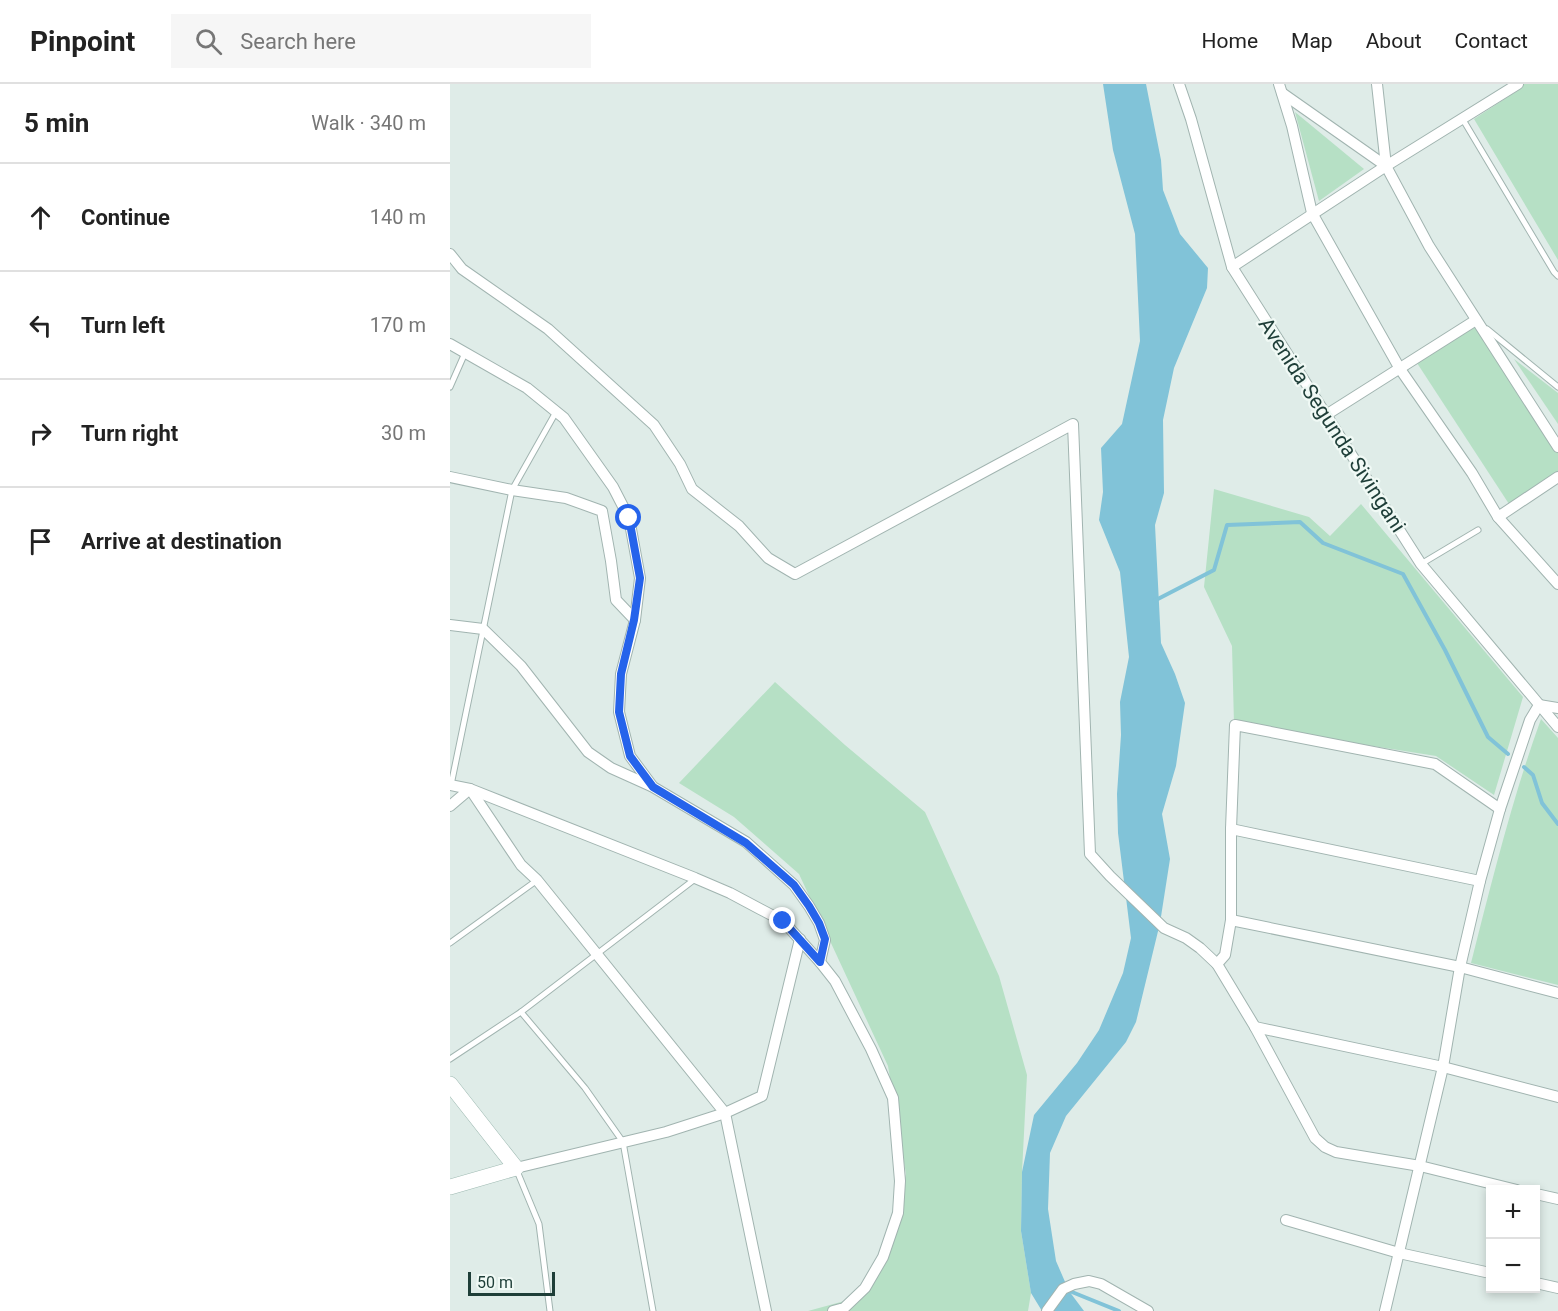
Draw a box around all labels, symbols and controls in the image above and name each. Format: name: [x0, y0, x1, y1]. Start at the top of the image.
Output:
search box: [171, 14, 591, 68]
text: Pinpoint: [30, 25, 135, 58]
icon: search: [192, 25, 225, 58]
text: Search here: [240, 29, 356, 54]
text: Home: [1202, 29, 1258, 53]
text: Map: [1291, 29, 1333, 53]
text: About: [1366, 29, 1422, 53]
text: Contact: [1455, 29, 1528, 53]
text: 5 min: [24, 108, 89, 138]
text: Walk · 340 m: [311, 111, 426, 135]
icon: ahead: [24, 201, 57, 234]
text: Continue: [81, 205, 170, 230]
text: 140 m: [370, 205, 426, 229]
icon: left: [24, 309, 57, 342]
text: Turn left: [81, 313, 165, 338]
text: 170 m: [370, 313, 426, 337]
street label: Avenida Segunda Sivingani: [1254, 313, 1410, 537]
icon: right: [24, 417, 57, 450]
text: Turn right: [81, 421, 178, 446]
text: 30 m: [381, 421, 426, 445]
route start: [615, 504, 641, 530]
icon: arrive: [24, 525, 57, 558]
text: Arrive at destination: [81, 529, 282, 554]
route end: [769, 907, 795, 933]
map controls: [1486, 1185, 1540, 1293]
button: +: [1486, 1185, 1540, 1239]
button: −: [1486, 1239, 1540, 1293]
scale bar: [468, 1269, 555, 1296]
text: 50 m: [477, 1273, 513, 1292]

